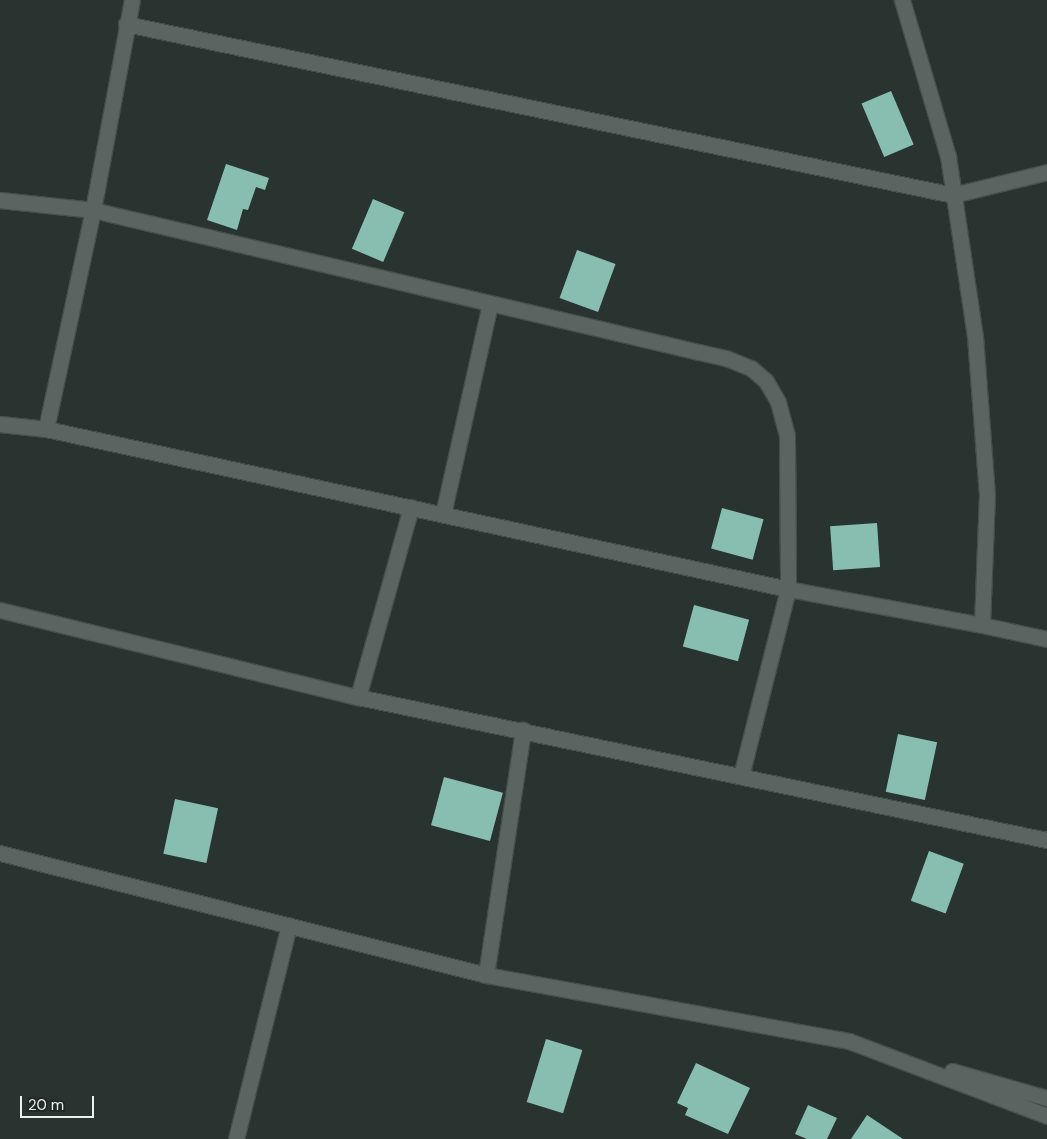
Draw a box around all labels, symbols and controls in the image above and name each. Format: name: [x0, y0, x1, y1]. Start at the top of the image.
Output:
scale bar: [22, 1086, 96, 1118]
text: 20 m: [28, 1095, 64, 1115]

